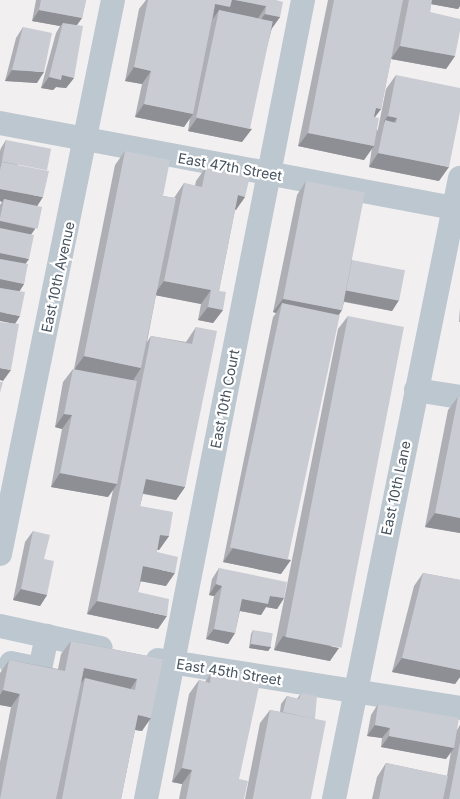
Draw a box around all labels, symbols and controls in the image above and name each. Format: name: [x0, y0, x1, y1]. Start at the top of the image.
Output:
street label: East 47th Street: [177, 150, 283, 184]
street label: East 10th Avenue: [38, 220, 78, 334]
street label: East 10th Court: [207, 348, 243, 450]
street label: East 10th Lane: [378, 439, 414, 537]
street label: East 45th Street: [175, 655, 283, 689]

